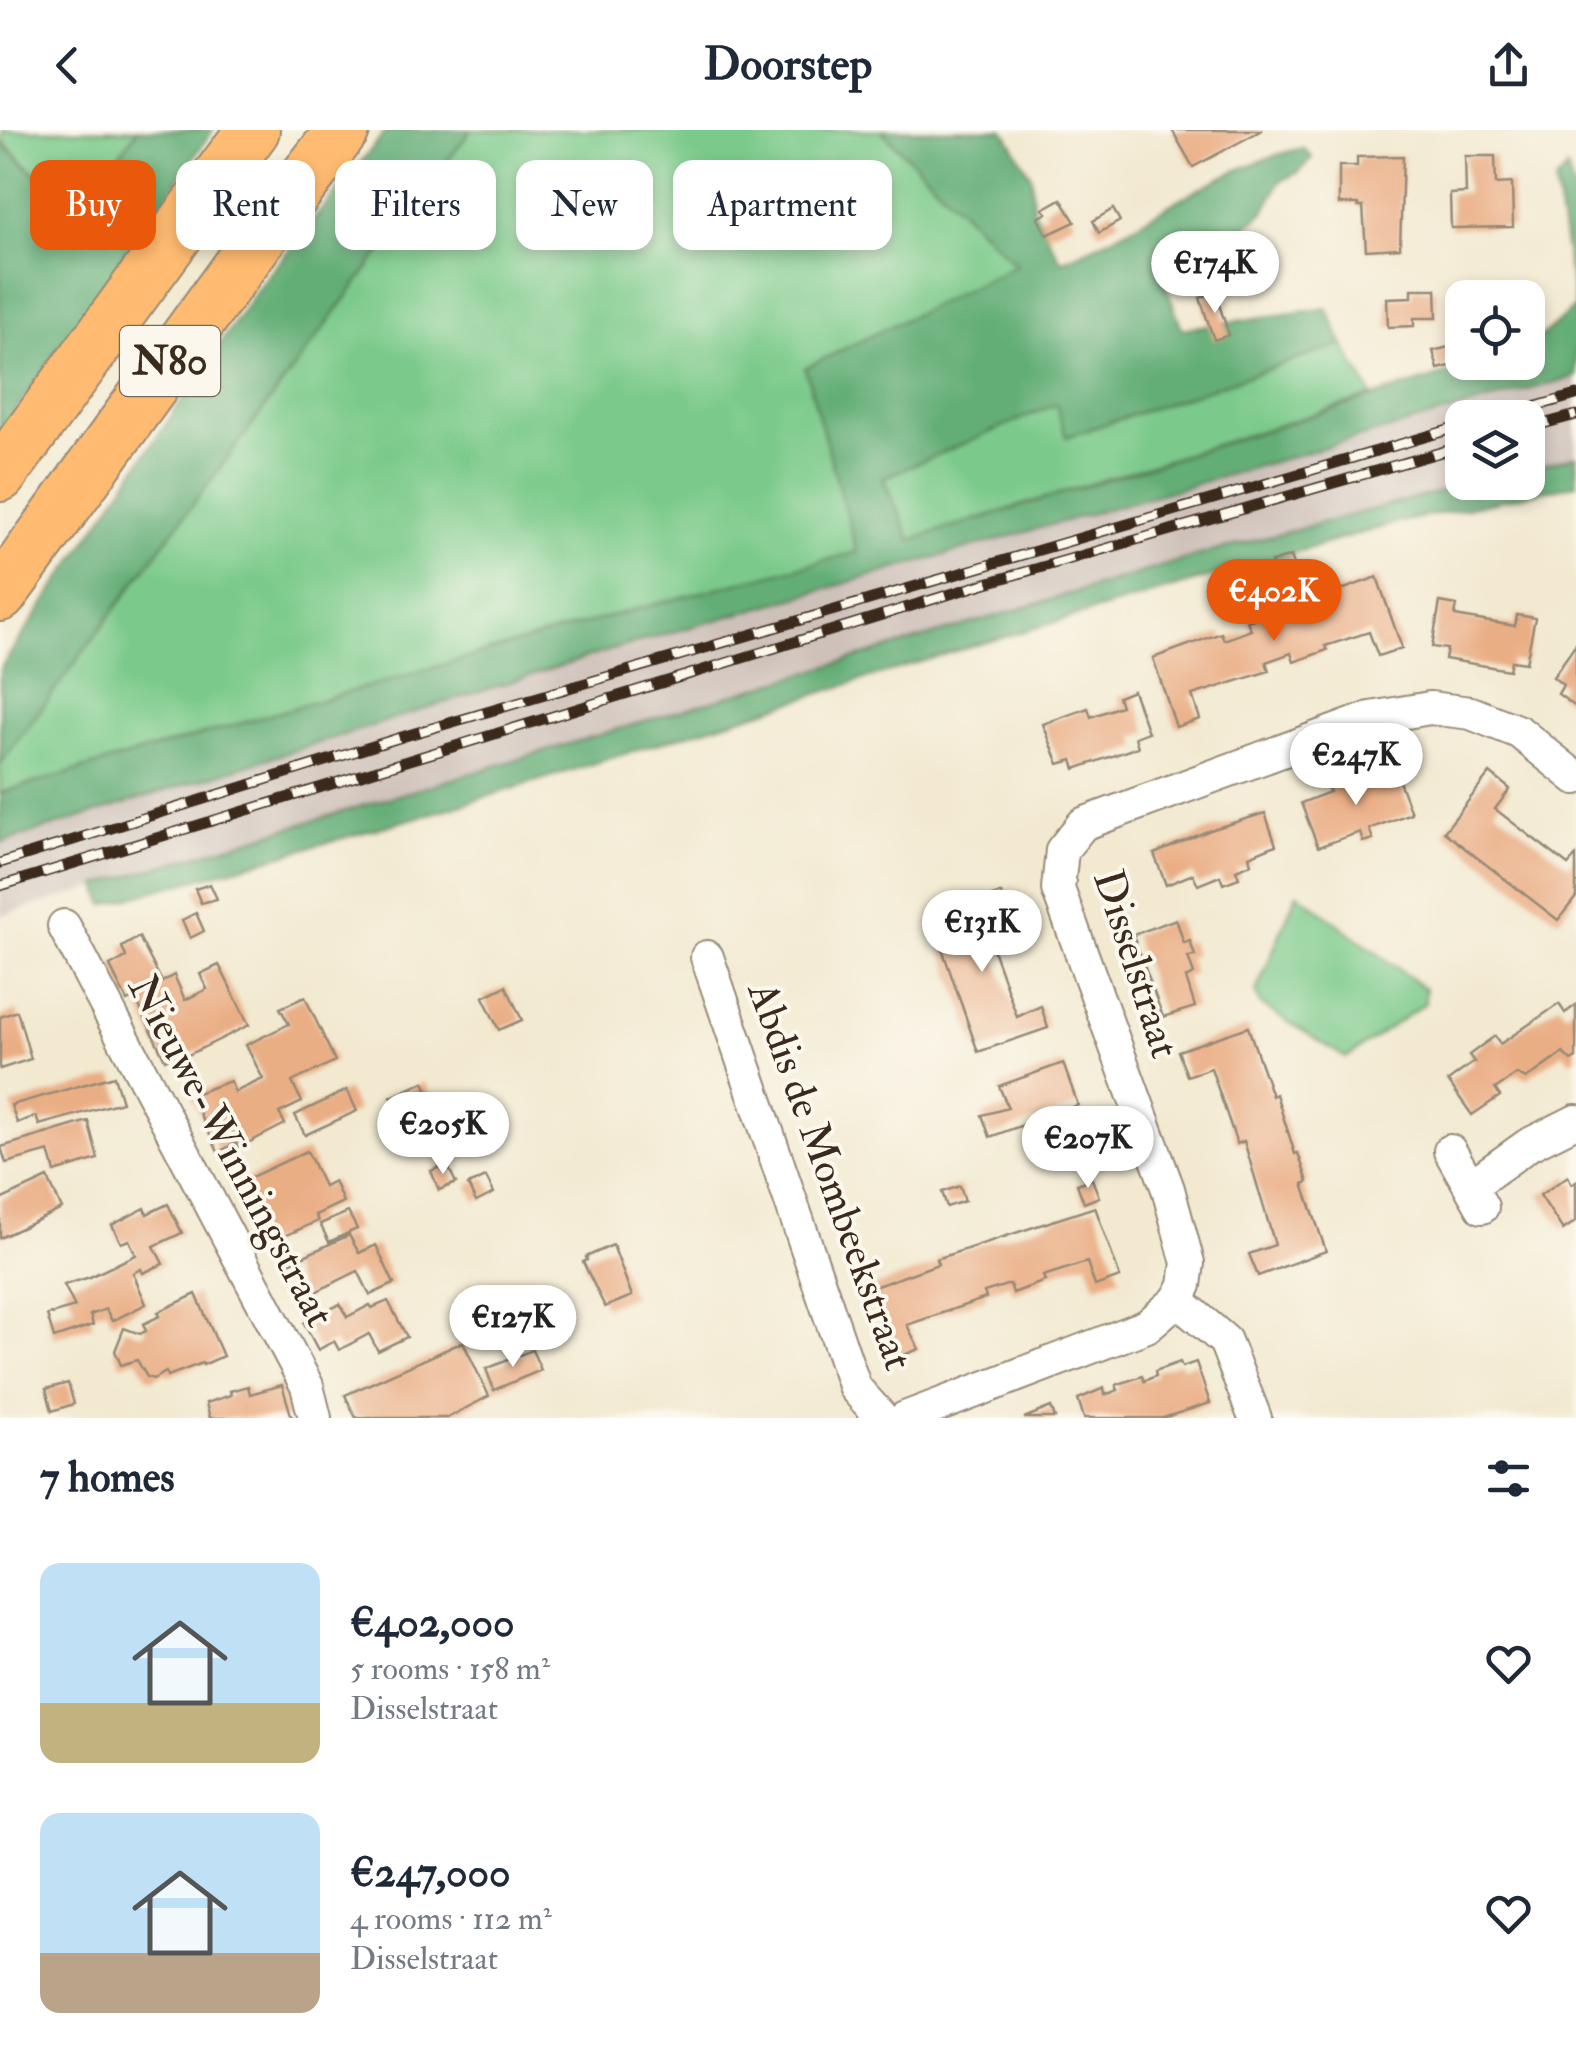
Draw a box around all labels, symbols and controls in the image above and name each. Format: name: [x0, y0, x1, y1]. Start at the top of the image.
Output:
text: Doorstep: [704, 37, 872, 93]
icon: back: [40, 38, 95, 93]
icon: share: [1481, 38, 1536, 93]
chip: Buy: [30, 160, 156, 250]
chip: Rent: [176, 160, 315, 250]
chip: Filters: [335, 160, 496, 250]
chip: New: [516, 160, 653, 250]
chip: Apartment: [673, 160, 892, 250]
pin: €174K: [1145, 231, 1285, 316]
text: €174K: [1173, 243, 1257, 283]
map controls: [1445, 280, 1545, 500]
button: locate: [1445, 280, 1545, 380]
road number: N80: [120, 326, 220, 396]
button: layers: [1445, 400, 1545, 500]
pin: €402K: [1204, 559, 1344, 644]
text: €402K: [1229, 571, 1319, 611]
pin: €247K: [1286, 723, 1426, 808]
text: €247K: [1312, 735, 1400, 775]
street label: Disselstraat: [1081, 864, 1191, 1064]
pin: €131K: [912, 890, 1052, 975]
text: €131K: [944, 902, 1020, 942]
street label: Nieuwe-Winningstraat: [116, 966, 346, 1336]
street label: Abdis de Mombeekstraat: [735, 974, 924, 1377]
pin: €205K: [373, 1092, 513, 1177]
text: €205K: [399, 1104, 487, 1144]
pin: €207K: [1018, 1106, 1158, 1191]
text: €207K: [1044, 1118, 1132, 1158]
pin: €127K: [443, 1285, 583, 1370]
text: €127K: [471, 1297, 555, 1337]
icon: filters: [1481, 1451, 1536, 1506]
text: 7 homes: [40, 1452, 175, 1504]
text: €402,000: [350, 1597, 515, 1649]
icon: home: [120, 1603, 240, 1723]
icon: heart: [1481, 1636, 1536, 1691]
text: 5 rooms · 158 m²: [350, 1649, 550, 1689]
text: Disselstraat: [350, 1689, 498, 1729]
text: €247,000: [350, 1847, 511, 1899]
icon: home: [120, 1853, 240, 1973]
icon: heart: [1481, 1886, 1536, 1941]
text: 4 rooms · 112 m²: [350, 1899, 552, 1939]
text: Disselstraat: [350, 1939, 498, 1979]

